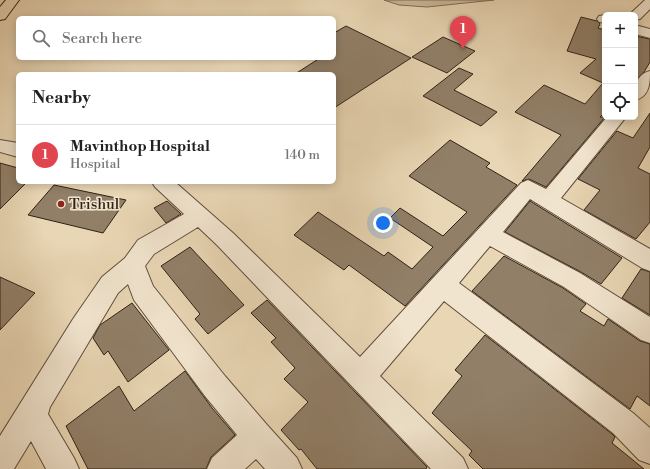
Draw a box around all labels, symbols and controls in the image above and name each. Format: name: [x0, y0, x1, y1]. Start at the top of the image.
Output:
map controls: [602, 12, 638, 120]
button: +: [602, 12, 638, 48]
search box: [16, 16, 336, 60]
pin: 1: [450, 16, 476, 49]
icon: search: [30, 27, 52, 49]
text: Search here: [62, 29, 142, 48]
button: −: [602, 48, 638, 84]
button: locate: [602, 84, 638, 120]
text: Nearby: [32, 87, 91, 109]
text: Mavinthop Hospital: [70, 137, 210, 156]
text: 1: [42, 147, 48, 163]
text: 140 m: [284, 147, 320, 163]
text: Hospital: [70, 156, 120, 172]
place label: Trishul: [69, 195, 120, 214]
marker: Trishul: [56, 199, 66, 209]
your location: [373, 213, 393, 233]

